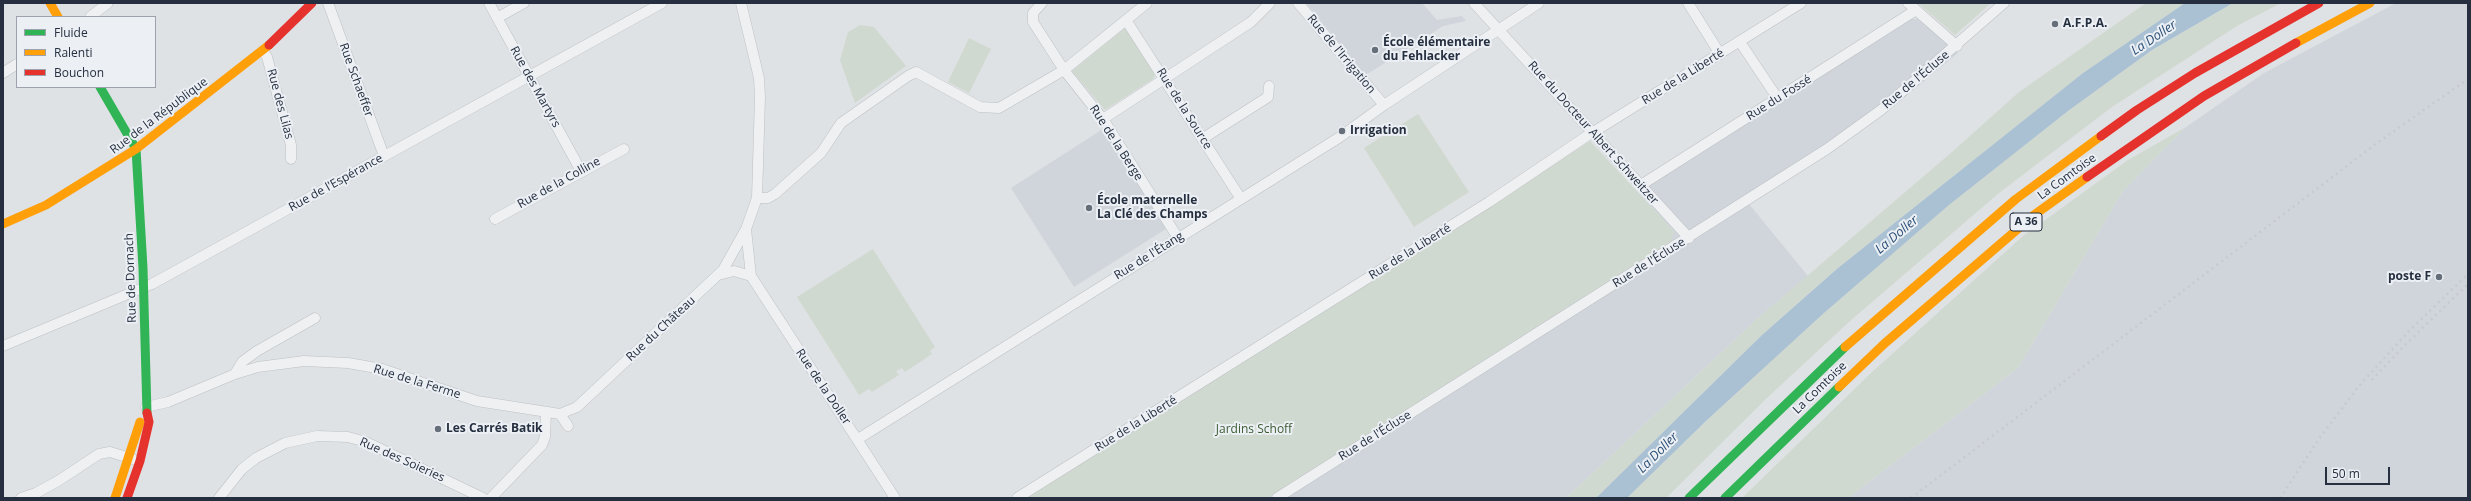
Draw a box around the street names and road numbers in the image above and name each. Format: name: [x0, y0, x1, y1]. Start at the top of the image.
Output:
street label: Rue de l'Irrigation: [1304, 12, 1378, 96]
street label: Rue Schaeffer: [336, 41, 376, 119]
street label: Rue des Martyrs: [507, 44, 563, 130]
street label: Rue de la Liberté: [1639, 46, 1727, 108]
street label: Rue de l'Écluse: [1880, 48, 1952, 112]
street label: Rue du Docteur Albert Schweitzer: [1525, 58, 1661, 208]
street label: Rue de la Source: [1153, 66, 1215, 152]
street label: Rue des Lilas: [264, 67, 296, 141]
street label: Rue du Fossé: [1744, 72, 1814, 124]
street label: Rue de la République: [107, 75, 211, 157]
street label: Rue de la Berge: [1086, 102, 1146, 184]
street label: Rue de l'Espérance: [286, 151, 386, 215]
street label: La Comtoise: [2035, 151, 2099, 203]
street label: Rue de la Colline: [515, 154, 603, 212]
road number: A 36: [2010, 213, 2042, 231]
street label: Rue de la Liberté: [1366, 221, 1454, 283]
street label: Rue de l'Étang: [1112, 229, 1186, 283]
street label: Rue de Dornach: [122, 233, 140, 323]
street label: Rue de l'Écluse: [1610, 235, 1688, 291]
street label: Rue du Château: [624, 293, 698, 365]
street label: Rue de la Doller: [792, 346, 854, 428]
street label: La Comtoise: [1790, 359, 1850, 417]
street label: Rue de la Ferme: [372, 362, 462, 402]
street label: Rue de la Liberté: [1092, 393, 1180, 455]
street label: Rue de l'Écluse: [1336, 408, 1414, 464]
street label: Rue des Soieries: [357, 435, 447, 485]

